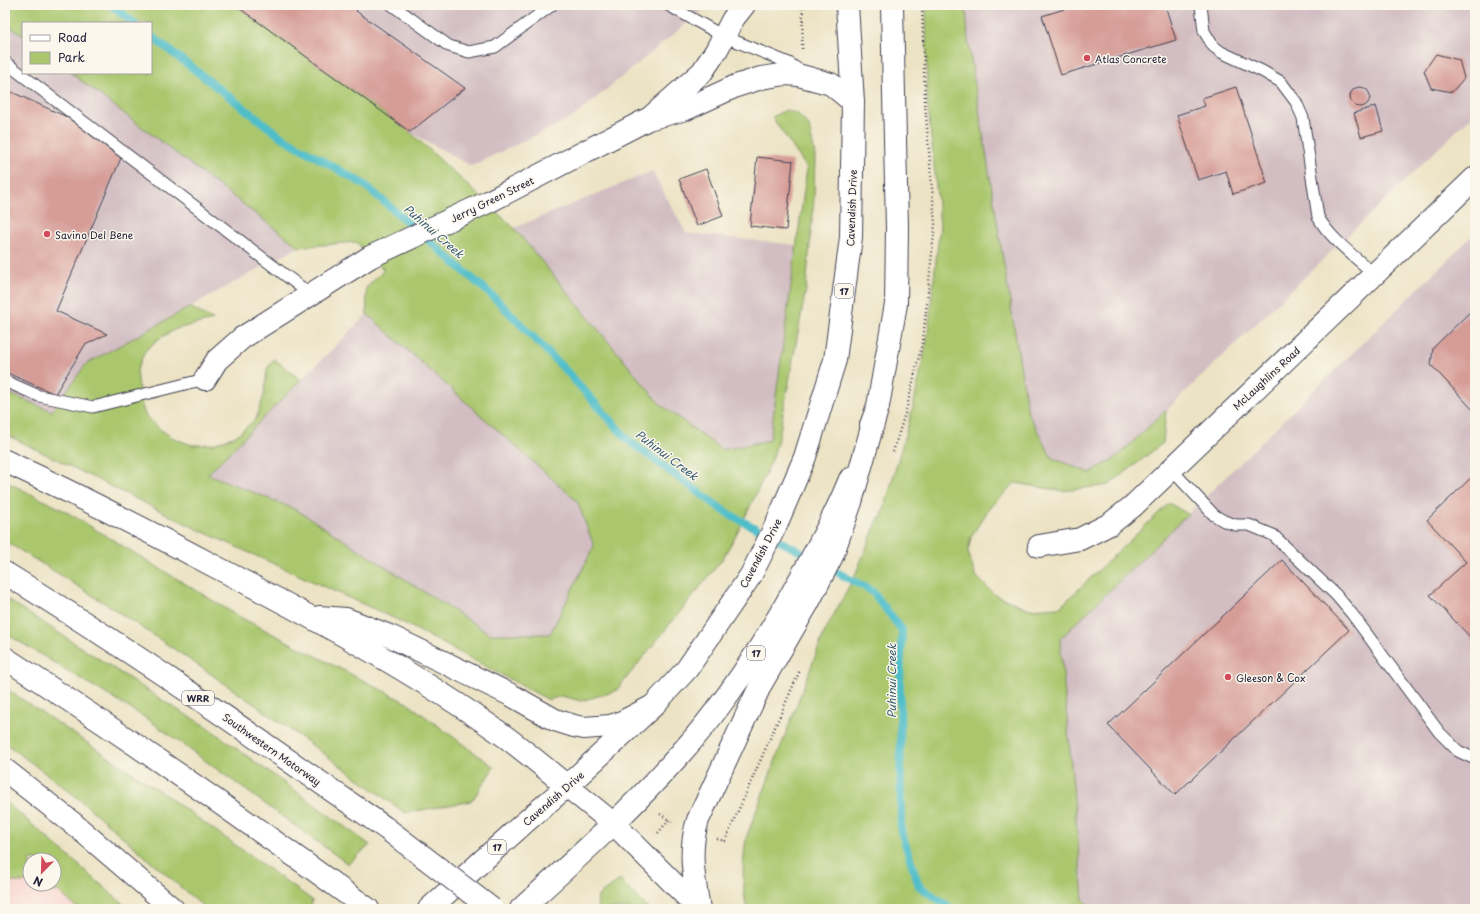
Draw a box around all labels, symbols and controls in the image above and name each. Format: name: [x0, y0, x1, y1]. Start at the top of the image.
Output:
legend: [22, 22, 152, 74]
text: Road: [58, 28, 87, 46]
text: Park: [58, 48, 85, 66]
place label: Atlas Concrete: [1095, 51, 1167, 66]
marker: Atlas Concrete: [1082, 53, 1092, 63]
street label: Cavendish Drive: [842, 169, 860, 247]
street label: Jerry Green Street: [448, 172, 537, 227]
water label: Puhinui Creek: [400, 200, 469, 263]
place label: Savino Del Bene: [55, 227, 134, 242]
marker: Savino Del Bene: [42, 229, 52, 239]
road number: 17: [835, 284, 853, 298]
street label: McLaughlins Road: [1229, 343, 1303, 413]
water label: Puhinui Creek: [632, 426, 703, 485]
street label: Cavendish Drive: [735, 515, 785, 591]
water label: Puhinui Creek: [883, 642, 900, 718]
road number: 17: [747, 646, 765, 660]
place label: Gleeson & Cox: [1236, 670, 1306, 685]
marker: Gleeson & Cox: [1223, 672, 1233, 682]
road number: WRR: [182, 691, 214, 705]
street label: Southwestern Motorway: [219, 709, 324, 790]
street label: Cavendish Drive: [519, 767, 587, 829]
road number: 17: [488, 840, 506, 854]
north arrow: [22, 852, 62, 892]
text: N: [30, 872, 45, 891]

